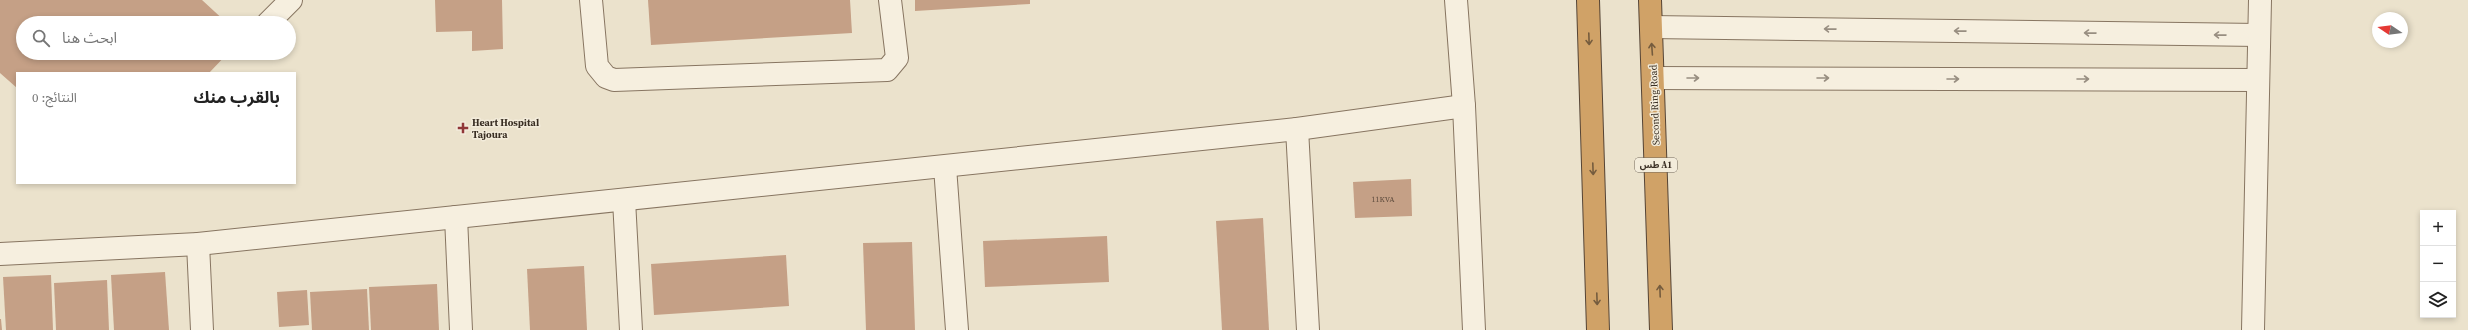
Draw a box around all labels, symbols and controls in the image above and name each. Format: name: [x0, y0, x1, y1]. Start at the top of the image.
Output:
north arrow: [2372, 12, 2408, 48]
search box: [16, 16, 296, 60]
one-way arrow: [1824, 26, 1837, 33]
icon: search: [30, 27, 52, 49]
text: ابحث هنا: [62, 27, 117, 48]
one-way arrow: [1954, 27, 1967, 35]
one-way arrow: [2084, 29, 2097, 37]
one-way arrow: [2214, 31, 2227, 39]
one-way arrow: [1585, 32, 1593, 45]
one-way arrow: [1649, 43, 1656, 56]
street label: Second Ring Road: [1647, 64, 1662, 145]
one-way arrow: [1686, 74, 1699, 82]
one-way arrow: [1816, 74, 1829, 82]
one-way arrow: [1946, 75, 1959, 83]
one-way arrow: [2076, 75, 2089, 83]
text: بالقرب منك: [193, 85, 280, 109]
text: النتائج: 0: [32, 89, 77, 106]
place label: Heart Hospital Tajoura: [472, 116, 539, 141]
marker: Heart Hospital Tajoura: [457, 122, 469, 134]
road number: طس A1: [1635, 158, 1677, 172]
one-way arrow: [1589, 162, 1597, 175]
house number: 11KVA: [1372, 194, 1395, 205]
map controls: [2420, 210, 2456, 318]
button: +: [2420, 210, 2456, 246]
button: −: [2420, 246, 2456, 282]
button: layers: [2420, 282, 2456, 318]
one-way arrow: [1656, 285, 1664, 298]
one-way arrow: [1593, 292, 1601, 305]

